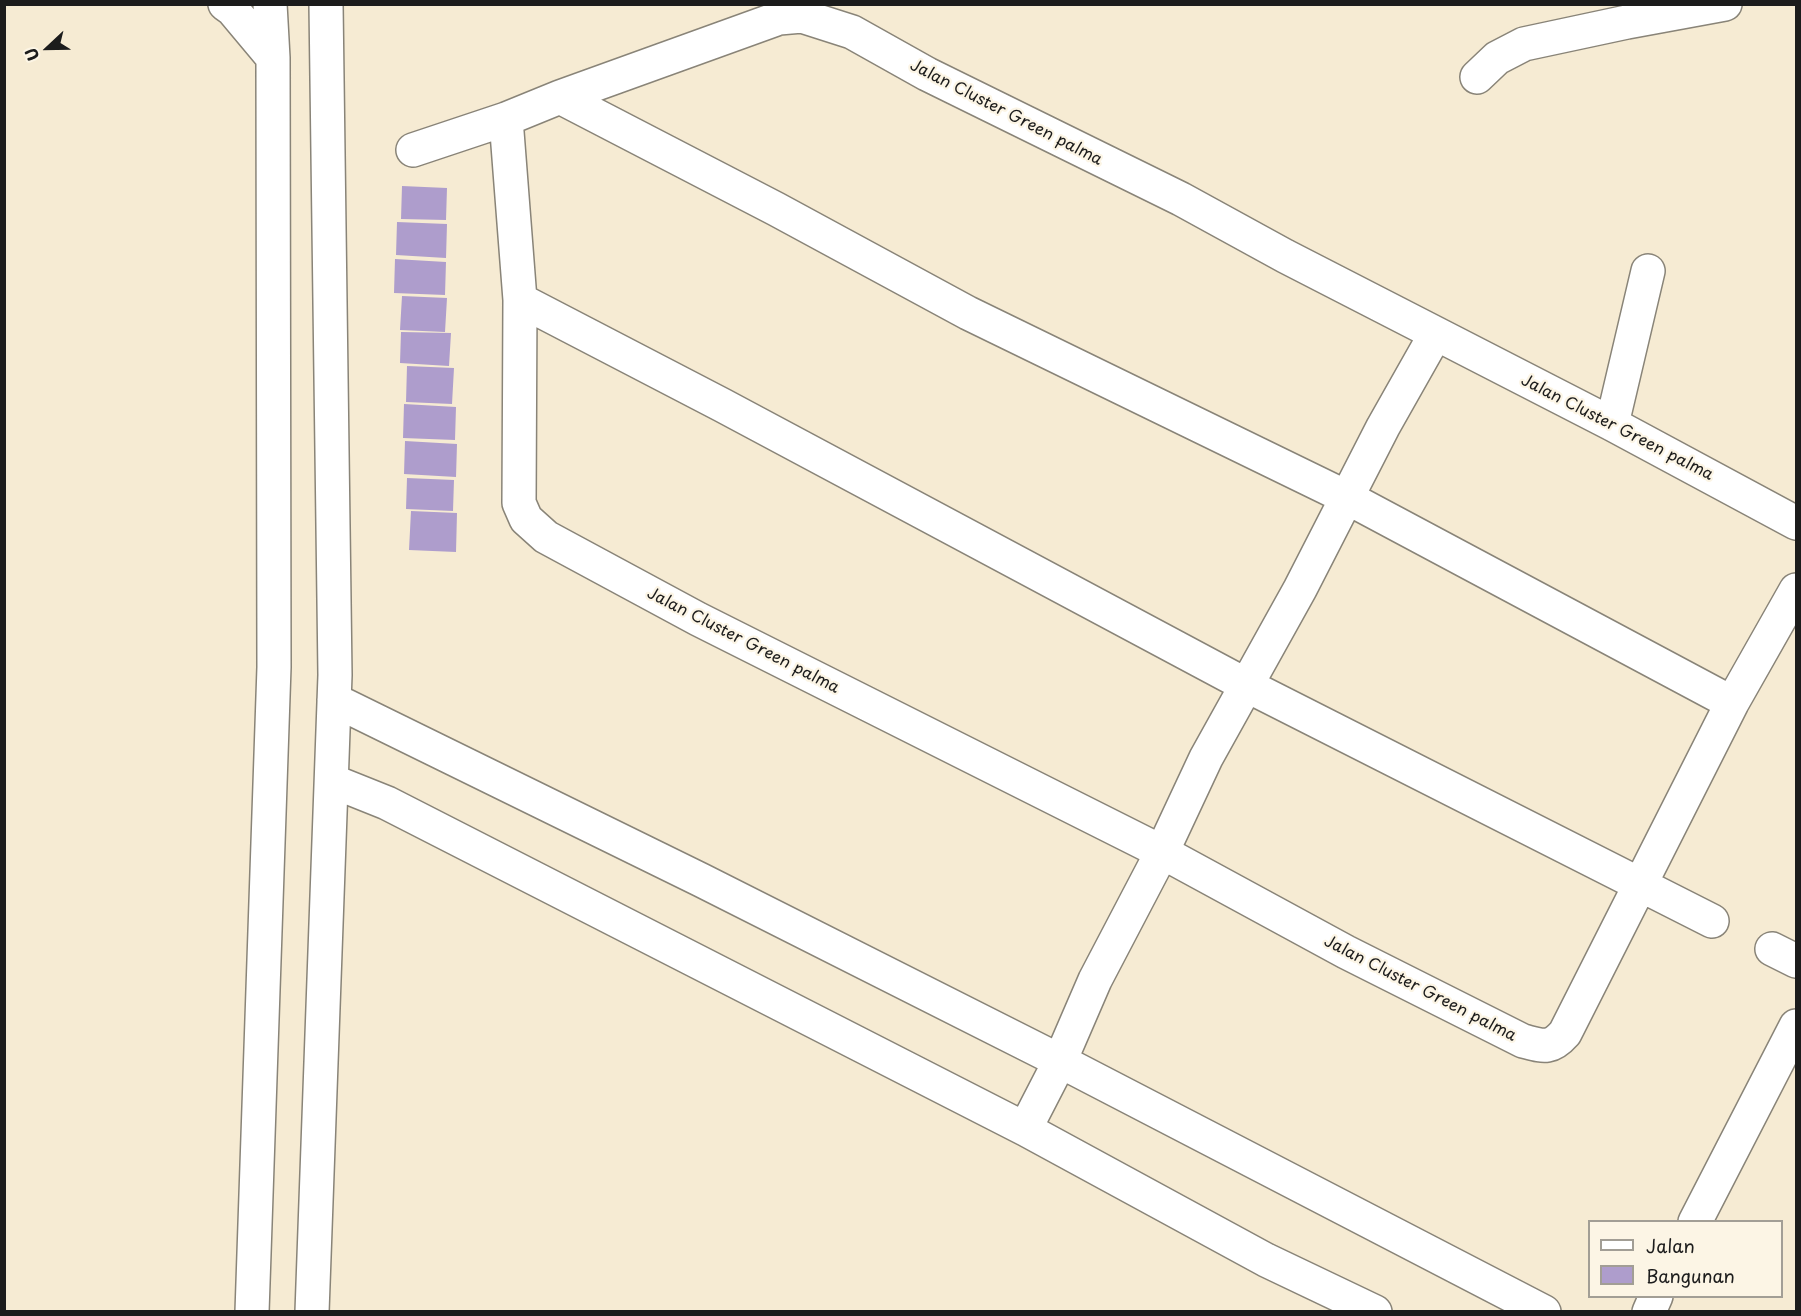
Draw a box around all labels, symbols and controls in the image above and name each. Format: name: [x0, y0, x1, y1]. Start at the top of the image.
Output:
north arrow: [18, 18, 78, 78]
text: U: [18, 45, 45, 65]
street label: Jalan Cluster Green palma: [907, 56, 1105, 170]
street label: Jalan Cluster Green palma: [1518, 371, 1716, 485]
street label: Jalan Cluster Green palma: [644, 584, 842, 698]
street label: Jalan Cluster Green palma: [1321, 932, 1519, 1046]
legend: [1588, 1220, 1783, 1298]
text: Jalan: [1646, 1232, 1695, 1259]
text: Bangunan: [1646, 1262, 1735, 1289]

